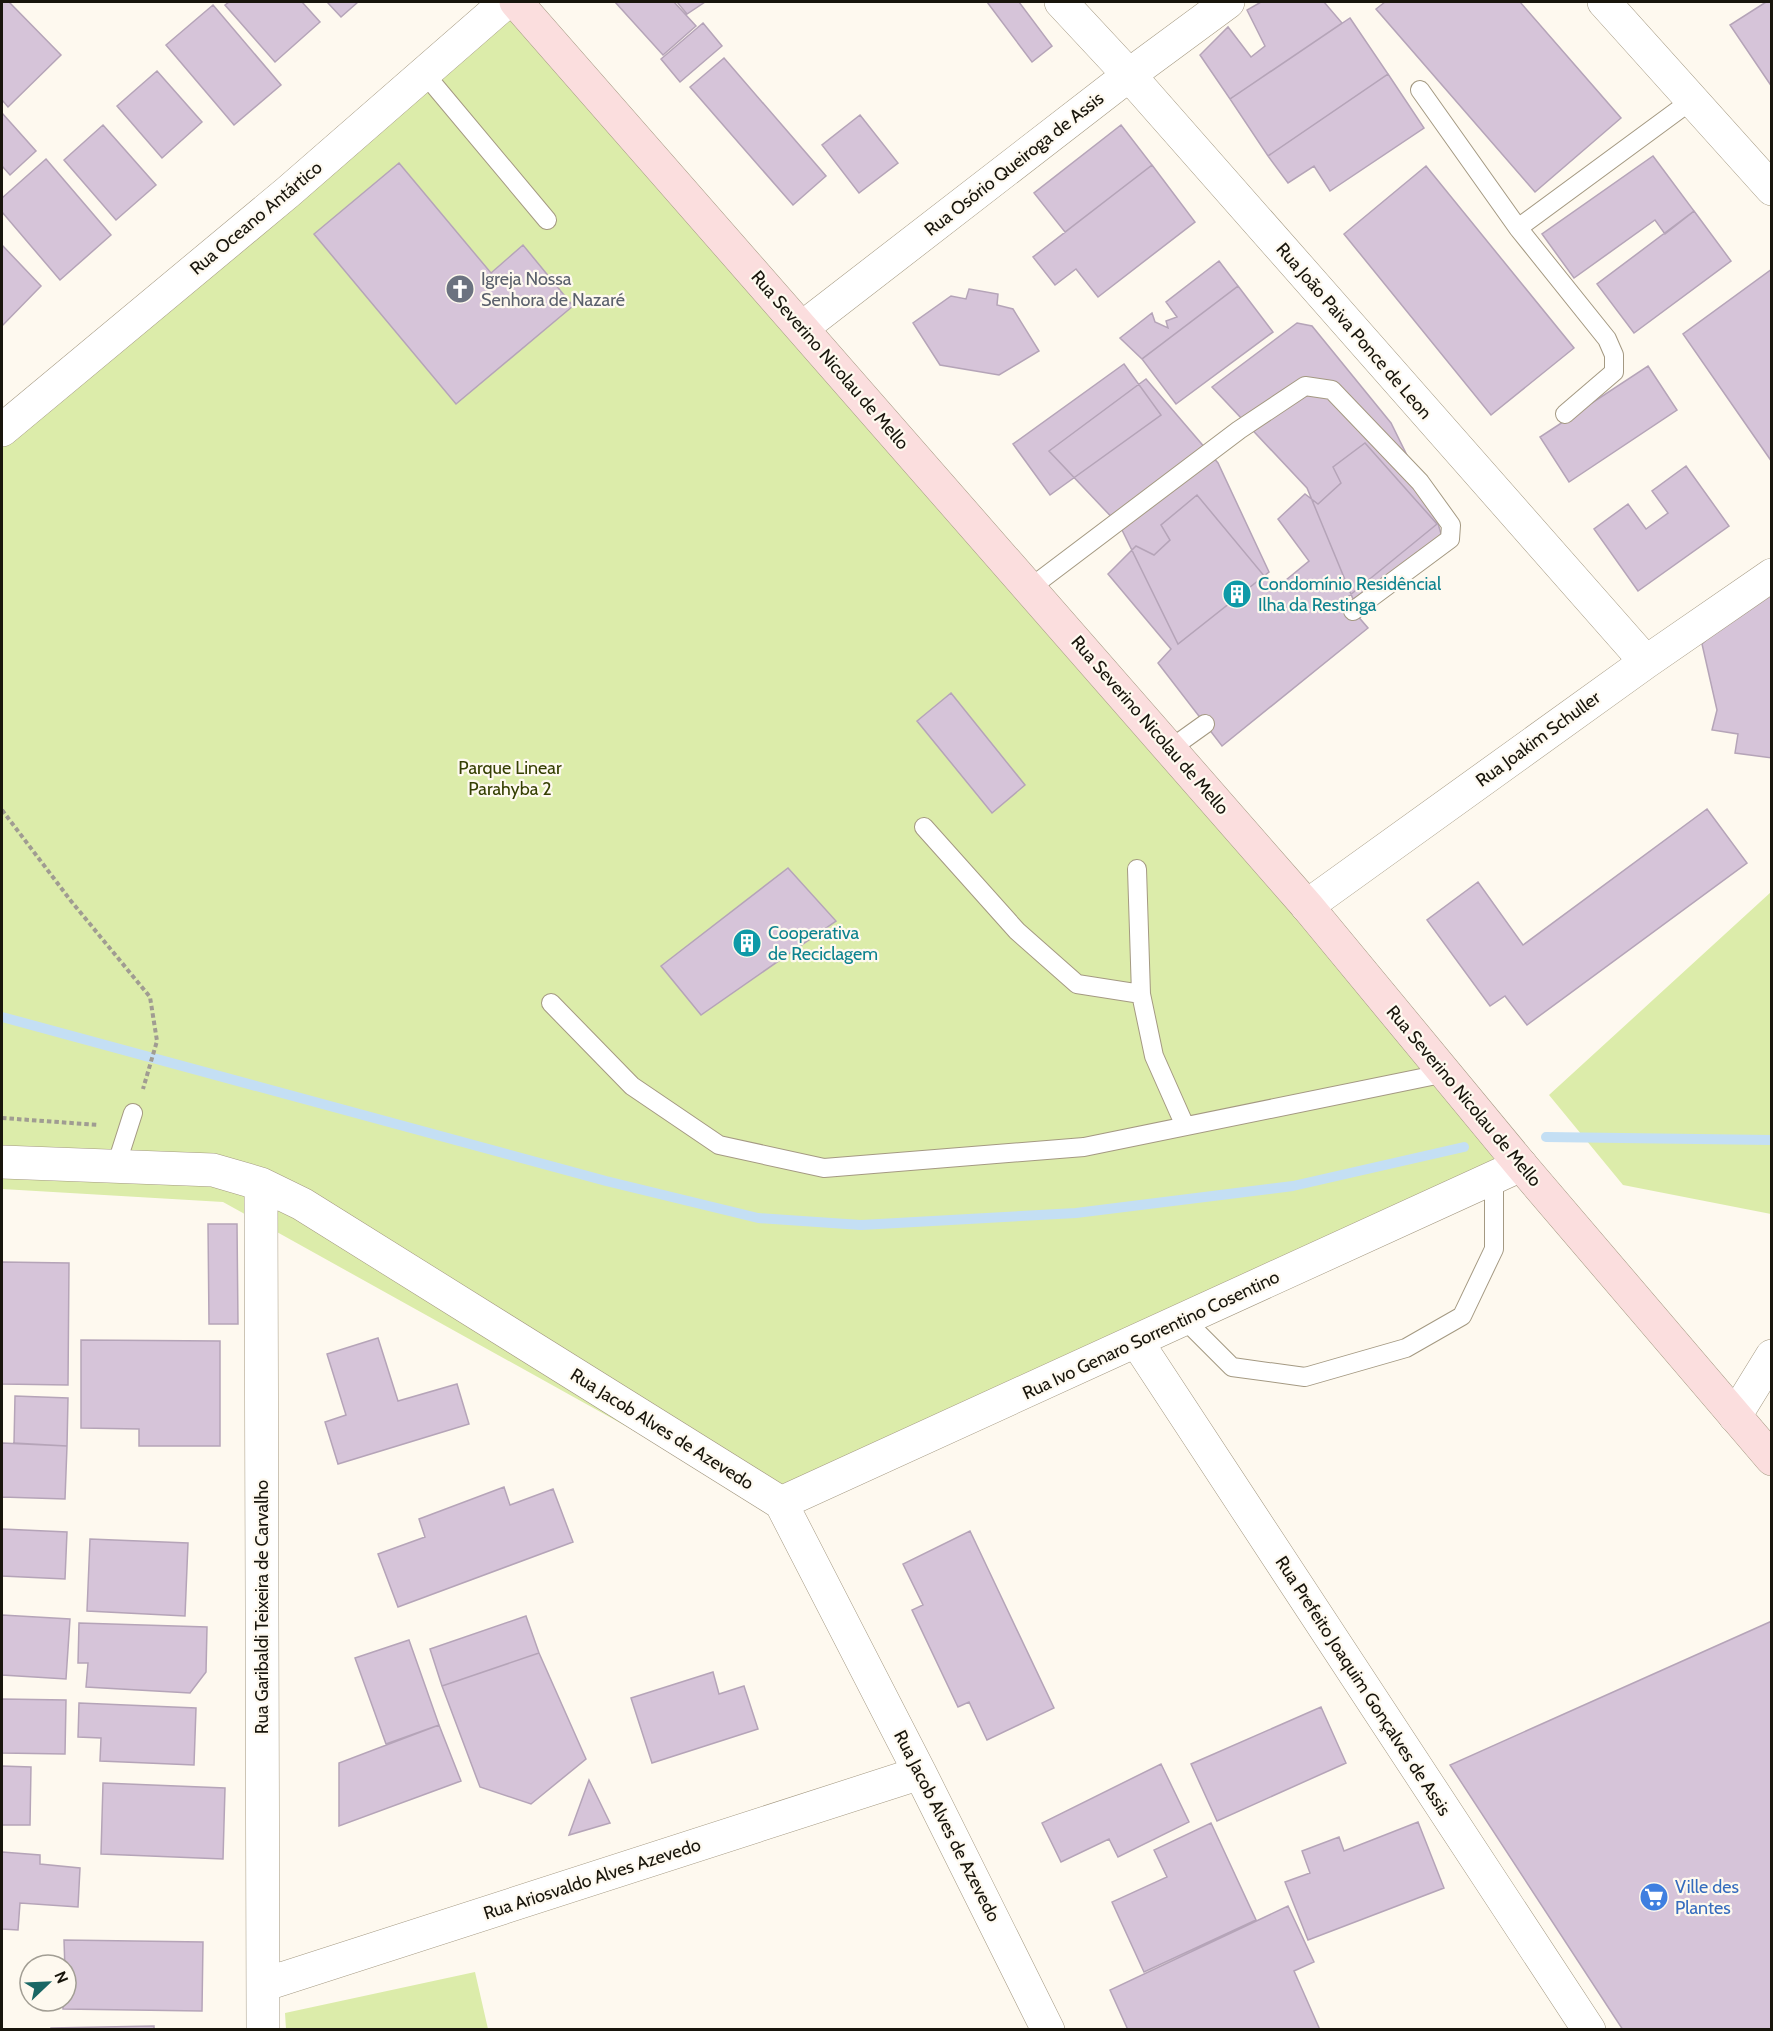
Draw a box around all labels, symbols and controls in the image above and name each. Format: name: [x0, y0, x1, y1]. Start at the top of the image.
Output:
street label: Rua Osório Queiroga de Assis: [920, 87, 1108, 241]
street label: Rua Oceano Antártico: [185, 156, 327, 280]
street label: Rua João Paiva Ponce de Leon: [1272, 238, 1436, 424]
street label: Rua Severino Nicolau de Mello: [746, 266, 914, 454]
place label: Igreja Nossa Senhora de Nazaré: [481, 268, 625, 311]
church icon: Igreja Nossa Senhora de Nazaré: [444, 273, 476, 305]
place label: Condomínio Residêncial Ilha da Restinga: [1258, 573, 1442, 616]
building icon: Condomínio Residêncial Ilha da Restinga: [1221, 578, 1253, 610]
street label: Rua Severino Nicolau de Mello: [1066, 631, 1234, 819]
street label: Rua Joakim Schuller: [1471, 686, 1605, 792]
park label: Parque Linear Parahyba 2: [458, 757, 562, 800]
place label: Cooperativa de Reciclagem: [768, 922, 878, 965]
building icon: Cooperativa de Reciclagem: [731, 927, 763, 959]
street label: Rua Severino Nicolau de Mello: [1382, 1001, 1546, 1191]
street label: Rua Ivo Genaro Sorrentino Cosentino: [1019, 1266, 1283, 1404]
street label: Rua Jacob Alves de Azevedo: [566, 1364, 758, 1495]
street label: Rua Garibaldi Teixeira de Carvalho: [251, 1480, 273, 1734]
street label: Rua Prefeito Joaquim Gonçalves de Assis: [1271, 1552, 1455, 1820]
street label: Rua Jacob Alves de Azevedo: [889, 1727, 1005, 1925]
street label: Rua Ariosvaldo Alves Azevedo: [481, 1833, 703, 1925]
place label: Ville des Plantes: [1675, 1876, 1739, 1919]
supermarket icon: Ville des Plantes: [1638, 1881, 1670, 1913]
north arrow: [18, 1953, 78, 2013]
text: N: [50, 1968, 72, 1986]

